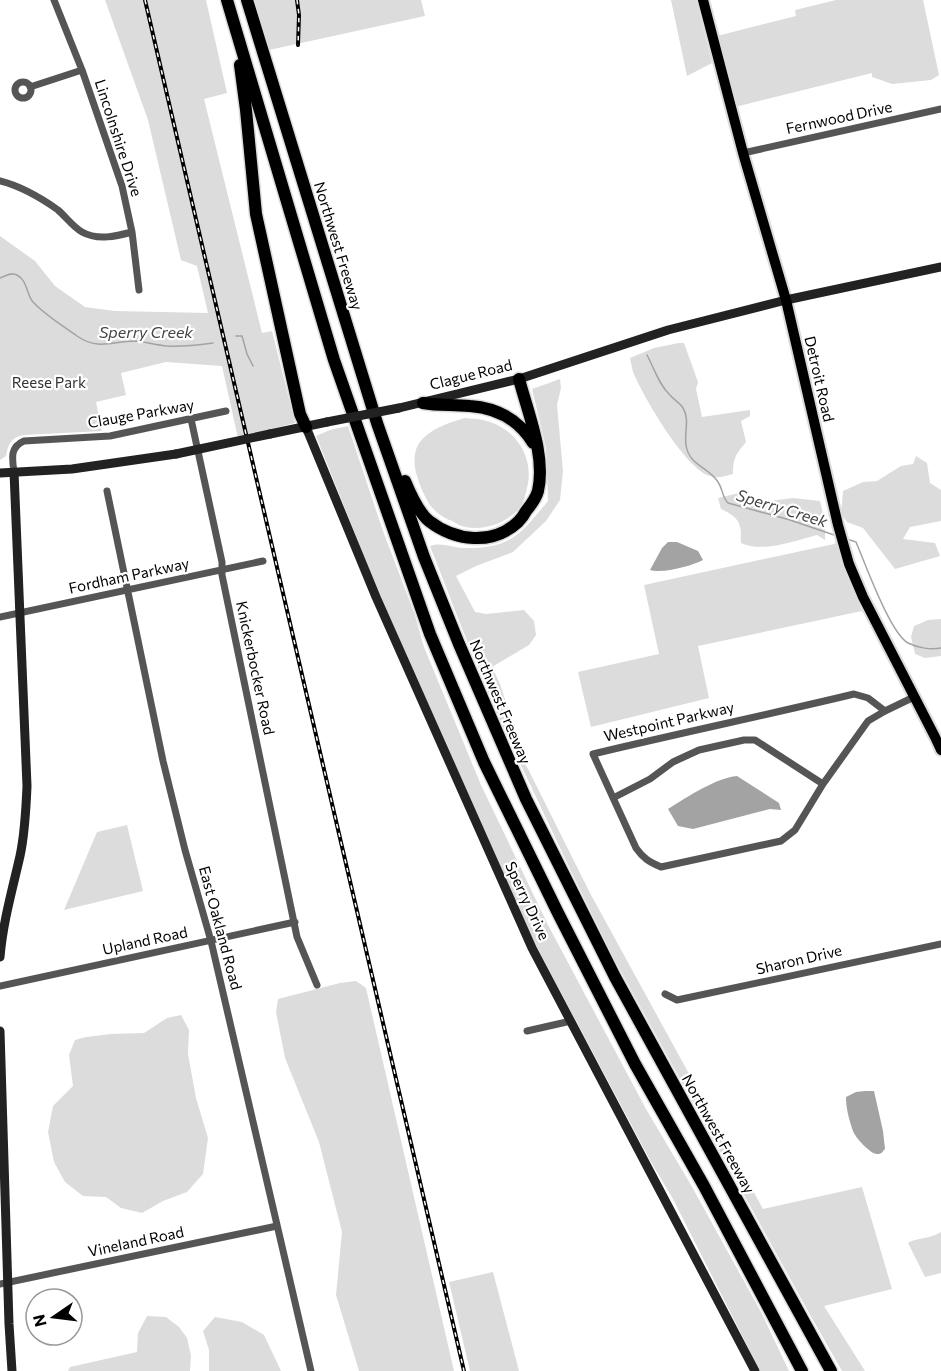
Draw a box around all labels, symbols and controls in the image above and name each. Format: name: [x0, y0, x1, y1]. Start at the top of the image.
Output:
street label: Lincolnshire Drive: [92, 77, 146, 198]
street label: Fernwood Drive: [784, 97, 894, 137]
street label: Northwest Freeway: [311, 179, 367, 312]
water label: Sperry Creek: [99, 322, 193, 341]
street label: Detroit Road: [801, 334, 839, 423]
street label: Clague Road: [428, 355, 514, 393]
park label: Reese Park: [12, 373, 86, 391]
street label: Clauge Parkway: [86, 395, 196, 431]
water label: Sperry Creek: [734, 485, 830, 530]
street label: Fordham Parkway: [67, 553, 191, 597]
street label: Knickerbocker Road: [233, 599, 279, 736]
street label: Northwest Freeway: [467, 637, 535, 767]
street label: Westpoint Parkway: [602, 697, 736, 745]
street label: Sperry Drive: [502, 859, 554, 943]
street label: East Oakland Road: [196, 864, 246, 992]
street label: Upland Road: [101, 922, 189, 958]
street label: Sharon Drive: [754, 940, 844, 978]
street label: Northwest Freeway: [679, 1071, 759, 1196]
street label: Vineland Road: [86, 1222, 185, 1260]
north arrow: [24, 1287, 84, 1347]
text: N: [28, 1313, 50, 1329]

